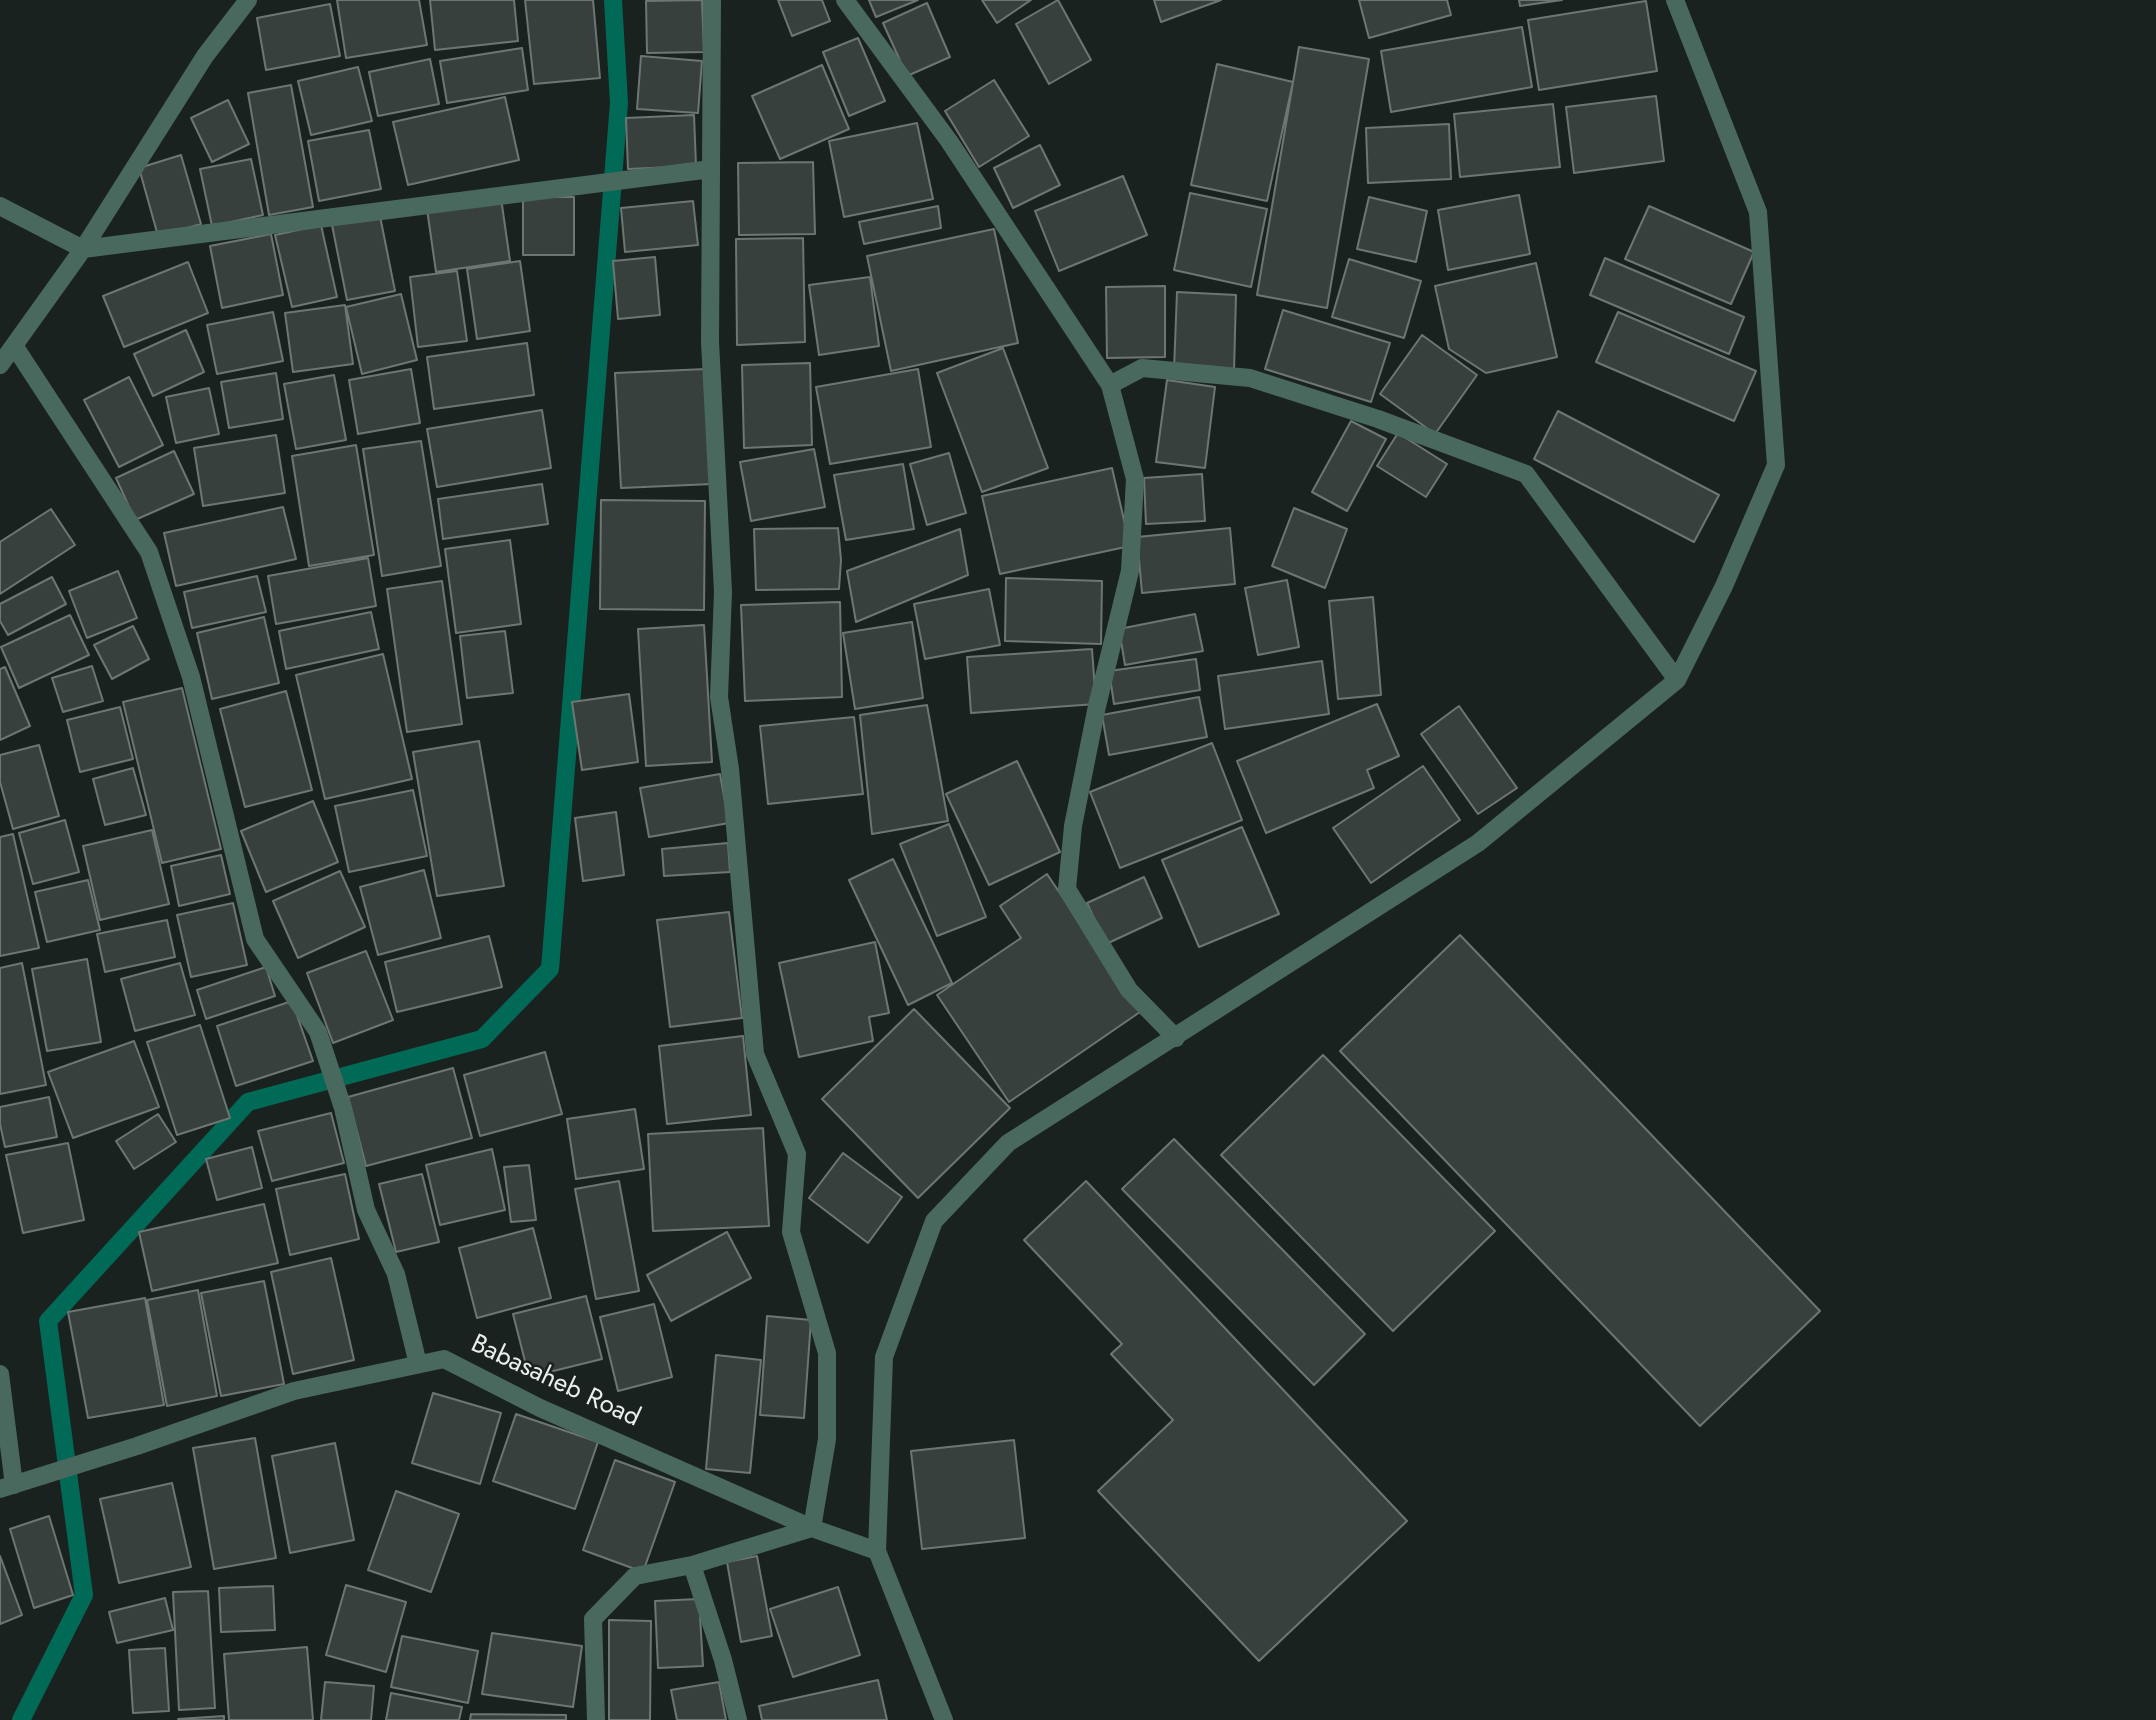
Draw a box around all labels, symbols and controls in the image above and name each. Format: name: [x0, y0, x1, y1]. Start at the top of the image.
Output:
street label: Babasaheb Road: [465, 1329, 645, 1435]

